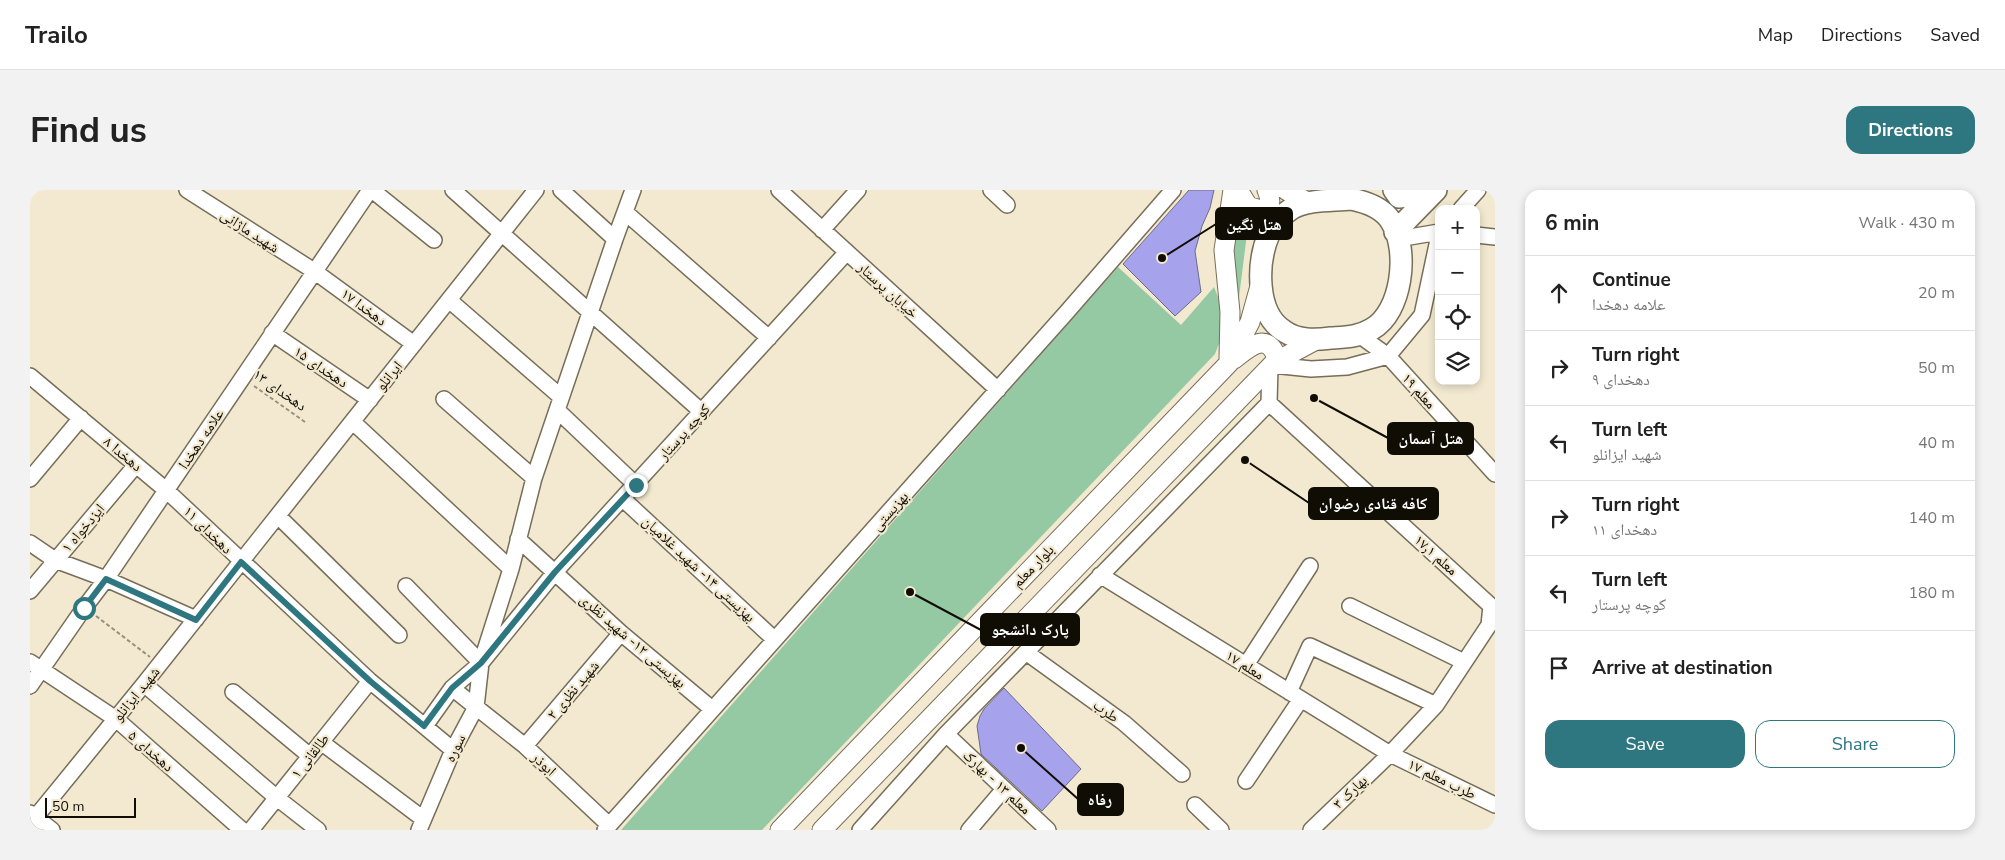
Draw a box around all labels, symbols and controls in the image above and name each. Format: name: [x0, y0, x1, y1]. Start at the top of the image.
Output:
text: Trailo: [25, 19, 88, 51]
text: Map: [1758, 23, 1793, 47]
text: Directions: [1821, 23, 1902, 47]
text: Saved: [1930, 23, 1980, 47]
button: Directions: [1846, 106, 1975, 154]
text: Find us: [30, 107, 147, 154]
street label: شهید ماژانی: [217, 205, 283, 258]
map controls: [1435, 205, 1480, 385]
button: +: [1435, 205, 1480, 250]
callout: هتل نگین: [1216, 208, 1292, 239]
text: 6 min: [1545, 209, 1599, 237]
text: Walk · 430 m: [1859, 212, 1955, 234]
text: هتل نگین: [1226, 214, 1282, 236]
button: −: [1435, 250, 1480, 295]
street label: خیابان پرستار: [853, 257, 923, 323]
text: Continue: [1592, 267, 1671, 293]
icon: ahead: [1545, 279, 1573, 307]
text: 20 m: [1918, 282, 1955, 304]
street label: دهخدا ۱۷: [337, 284, 391, 330]
text: علامه دهخدا: [1592, 294, 1665, 316]
button: locate: [1435, 295, 1480, 340]
button: layers: [1435, 340, 1480, 385]
street label: دهخدای ۱۵: [290, 342, 352, 392]
text: Turn right: [1592, 342, 1679, 368]
icon: right: [1545, 354, 1573, 382]
street label: ایرانلو: [371, 357, 407, 395]
text: 50 m: [1918, 357, 1955, 379]
street label: دهخدای ۱۳: [249, 364, 311, 416]
street label: معلم ۱۹: [1398, 369, 1441, 413]
text: دهخدای ۹: [1592, 369, 1650, 391]
street label: کوچه پرستار: [653, 399, 715, 465]
street label: علامه دهخدا: [174, 405, 229, 473]
text: Turn left: [1592, 417, 1667, 443]
callout: هتل آسمان: [1388, 423, 1473, 454]
text: هتل آسمان: [1399, 428, 1463, 450]
icon: left: [1545, 429, 1573, 457]
street label: دهخدا ۸: [99, 432, 147, 476]
text: 40 m: [1918, 432, 1955, 454]
text: شهید ایزانلو: [1592, 444, 1661, 466]
route end: [625, 474, 648, 497]
street label: بهزیستی: [867, 487, 913, 535]
callout: کافه قنادی رضوان: [1309, 488, 1438, 519]
text: Turn right: [1592, 492, 1679, 518]
text: کافه قنادی رضوان: [1319, 493, 1427, 515]
street label: ایزدخواه ۱: [57, 499, 109, 557]
street label: دهخدای ۱۱: [179, 502, 237, 558]
icon: right: [1545, 504, 1573, 532]
text: 140 m: [1908, 507, 1955, 529]
street label: بهزیستی ۱۴- شهید غلامیان: [638, 511, 760, 627]
text: دهخدای ۱۱: [1592, 519, 1657, 541]
street label: معلم ۱۷٫۱: [1410, 530, 1462, 580]
street label: بلوار معلم: [1008, 540, 1058, 592]
text: Turn left: [1592, 567, 1667, 593]
icon: left: [1545, 579, 1573, 607]
text: 180 m: [1908, 582, 1955, 604]
street label: بهزیستی ۱۲- شهید نظری: [575, 589, 691, 693]
text: کوچه پرستار: [1592, 594, 1666, 616]
route start: [73, 597, 96, 620]
callout: پارک دانشجو: [981, 614, 1079, 645]
text: پارک دانشجو: [991, 619, 1069, 641]
street label: معلم ۱۷: [1222, 645, 1268, 685]
icon: arrive: [1545, 654, 1573, 682]
text: Arrive at destination: [1592, 655, 1773, 681]
street label: شهید نظری ۲: [542, 656, 604, 724]
street label: شهید ایزانلو: [108, 662, 164, 726]
street label: طرب: [1089, 695, 1123, 727]
button: Save: [1545, 720, 1745, 768]
button: Share: [1755, 720, 1955, 768]
street label: دهخدای ۵: [124, 726, 178, 776]
street label: طالقانی ۱: [286, 729, 334, 782]
street label: سوره: [440, 731, 470, 765]
street label: معلم ۱۳ - بهارک: [959, 745, 1035, 819]
street label: ابوذر: [527, 747, 561, 780]
street label: طرب معلم ۱۷: [1405, 754, 1479, 804]
street label: بهارک ۳: [1328, 771, 1372, 813]
callout: رفاه: [1078, 784, 1123, 815]
text: رفاه: [1088, 789, 1112, 811]
scale bar: [45, 795, 136, 818]
text: 50 m: [52, 797, 84, 816]

